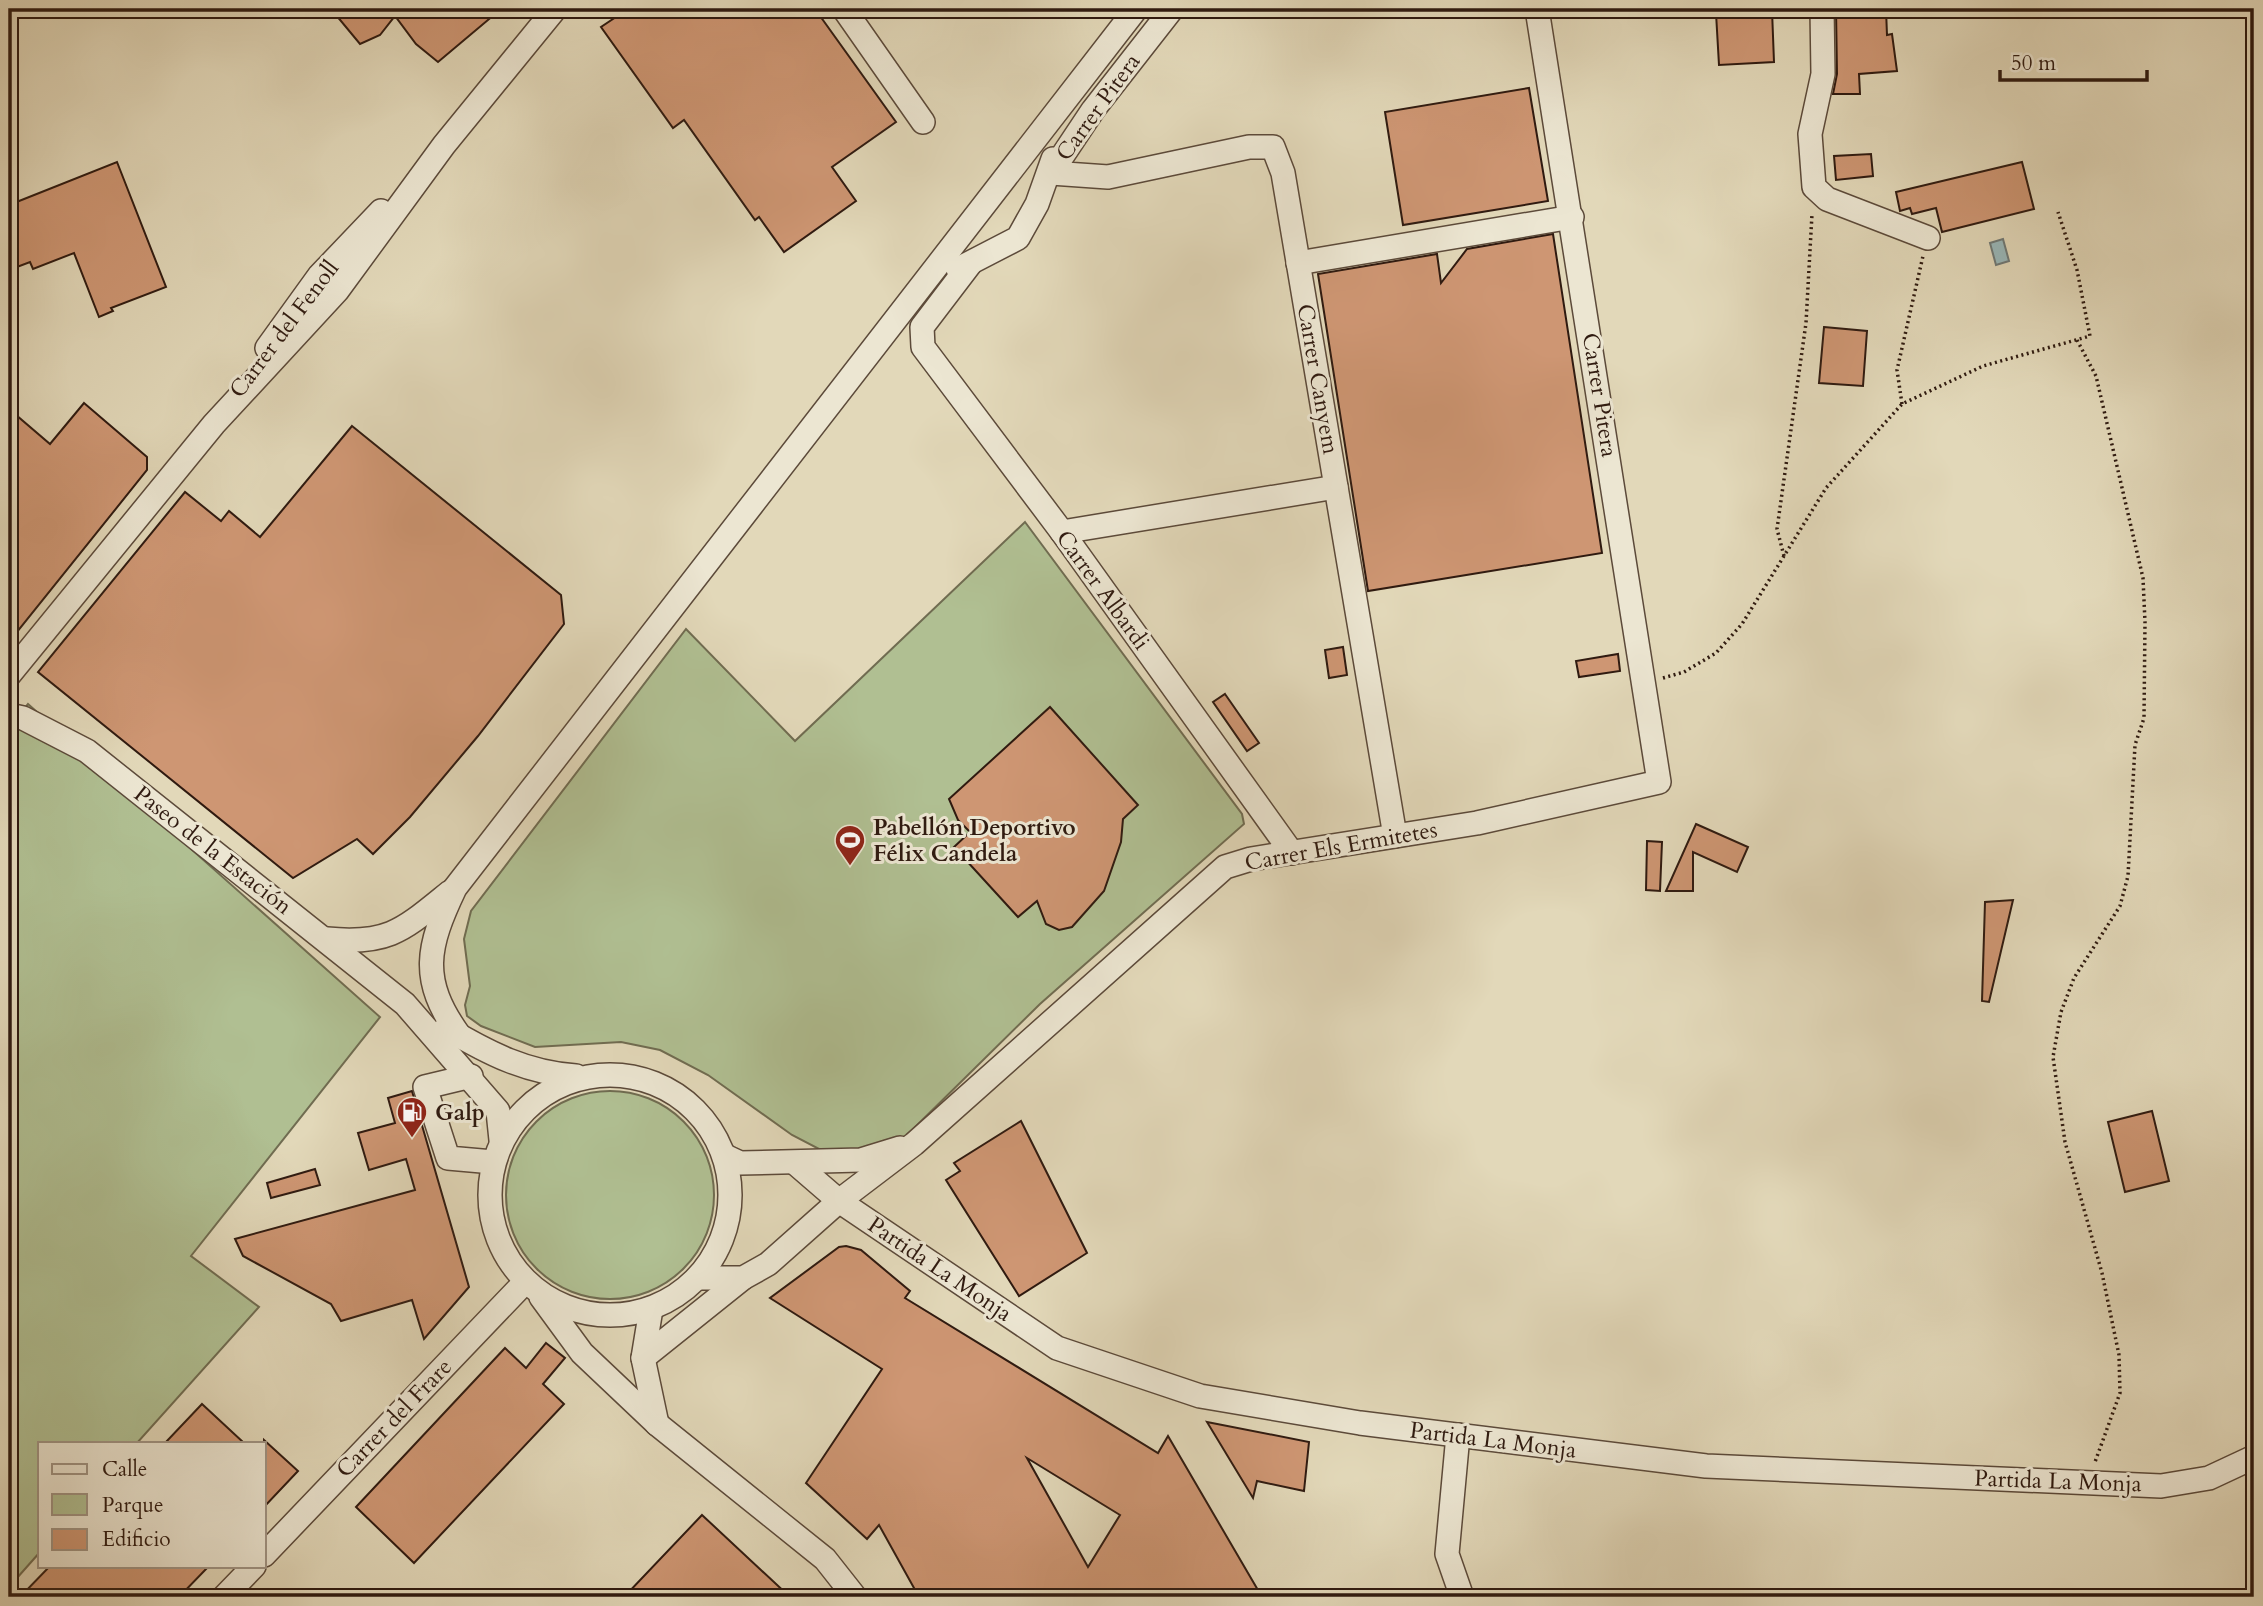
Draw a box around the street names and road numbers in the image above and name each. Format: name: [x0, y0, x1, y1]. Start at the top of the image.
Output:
street label: Carrer Pitera: [1049, 47, 1147, 167]
street label: Carrer del Fenoll: [222, 254, 346, 404]
street label: Carrer Canyem: [1290, 301, 1347, 457]
street label: Carrer Pitera: [1575, 331, 1625, 459]
street label: Carrer Albardi: [1049, 524, 1157, 656]
street label: Paseo de la Estación: [128, 778, 298, 922]
street label: Carrer Els Ermitetes: [1242, 814, 1440, 878]
street label: Partida La Monja: [862, 1209, 1018, 1329]
street label: Carrer del Frare: [329, 1352, 459, 1484]
street label: Partida La Monja: [1408, 1414, 1578, 1466]
street label: Partida La Monja: [1974, 1463, 2142, 1499]

